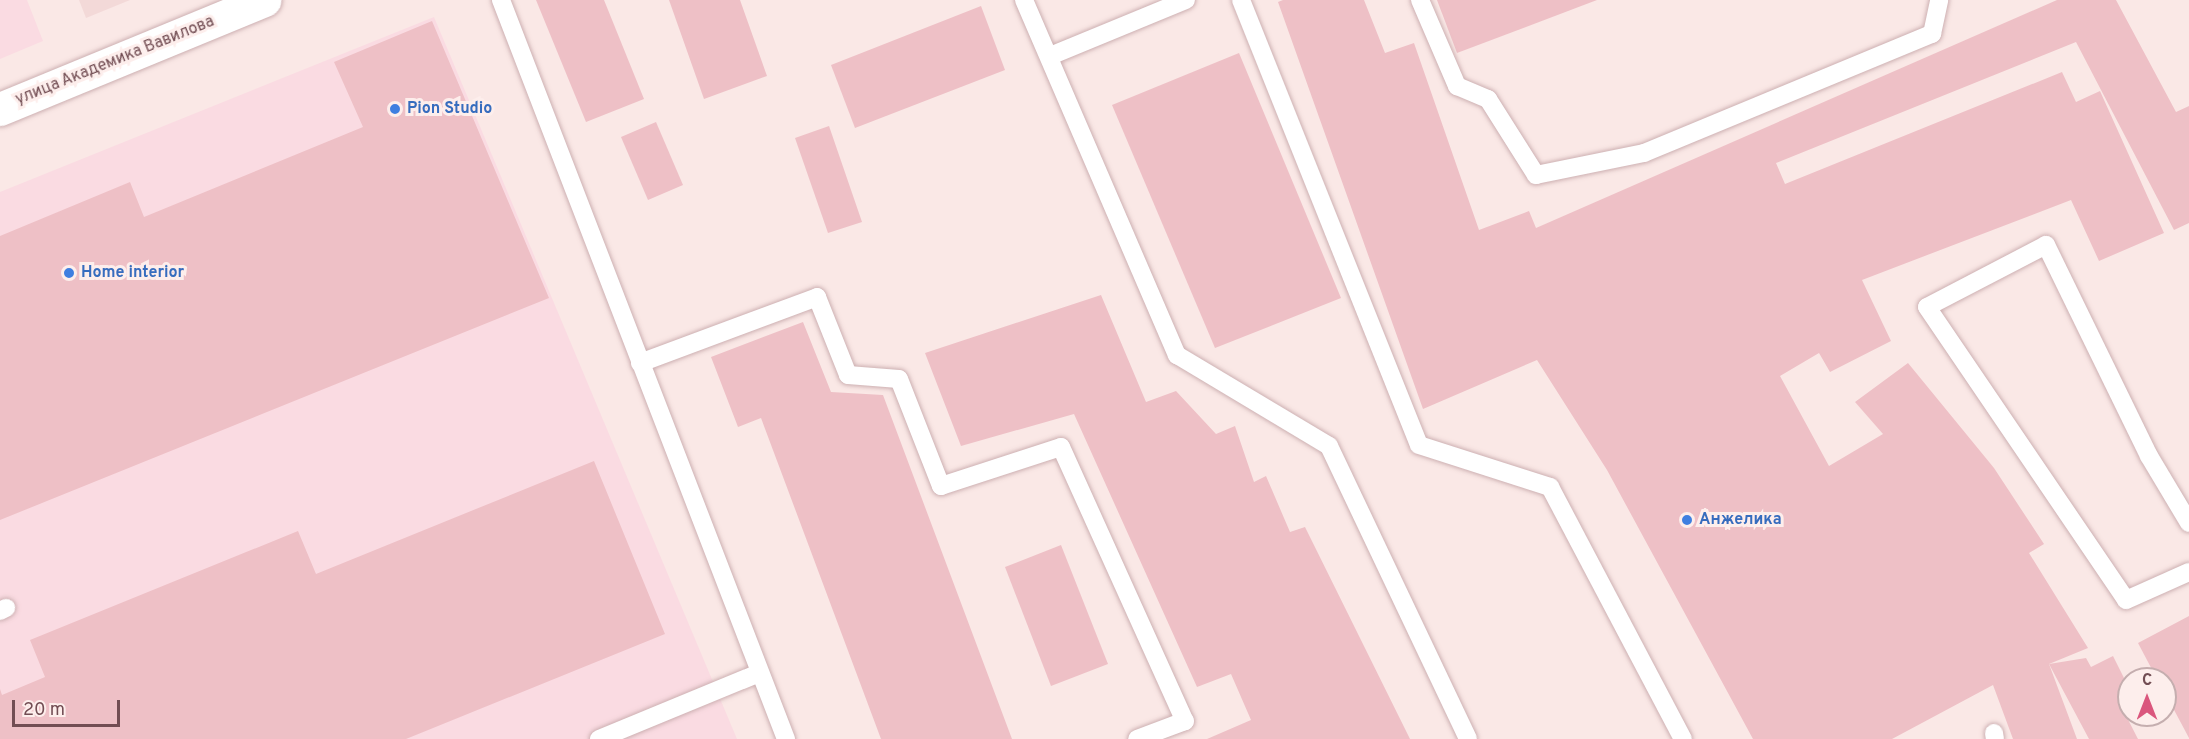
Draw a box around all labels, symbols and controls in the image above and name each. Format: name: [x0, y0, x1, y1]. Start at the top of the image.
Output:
street label: улица Академика Вавилова: [12, 12, 218, 110]
place label: Pion Studio: [407, 99, 492, 119]
marker: Pion Studio: [388, 102, 402, 116]
place label: Home interior: [81, 263, 184, 283]
marker: Home interior: [62, 266, 76, 280]
place label: Анжелика: [1699, 510, 1782, 530]
marker: Анжелика: [1680, 513, 1694, 527]
north arrow: [2117, 667, 2177, 727]
text: С: [2142, 671, 2152, 691]
scale bar: [15, 688, 123, 726]
text: 20 m: [23, 699, 65, 722]

